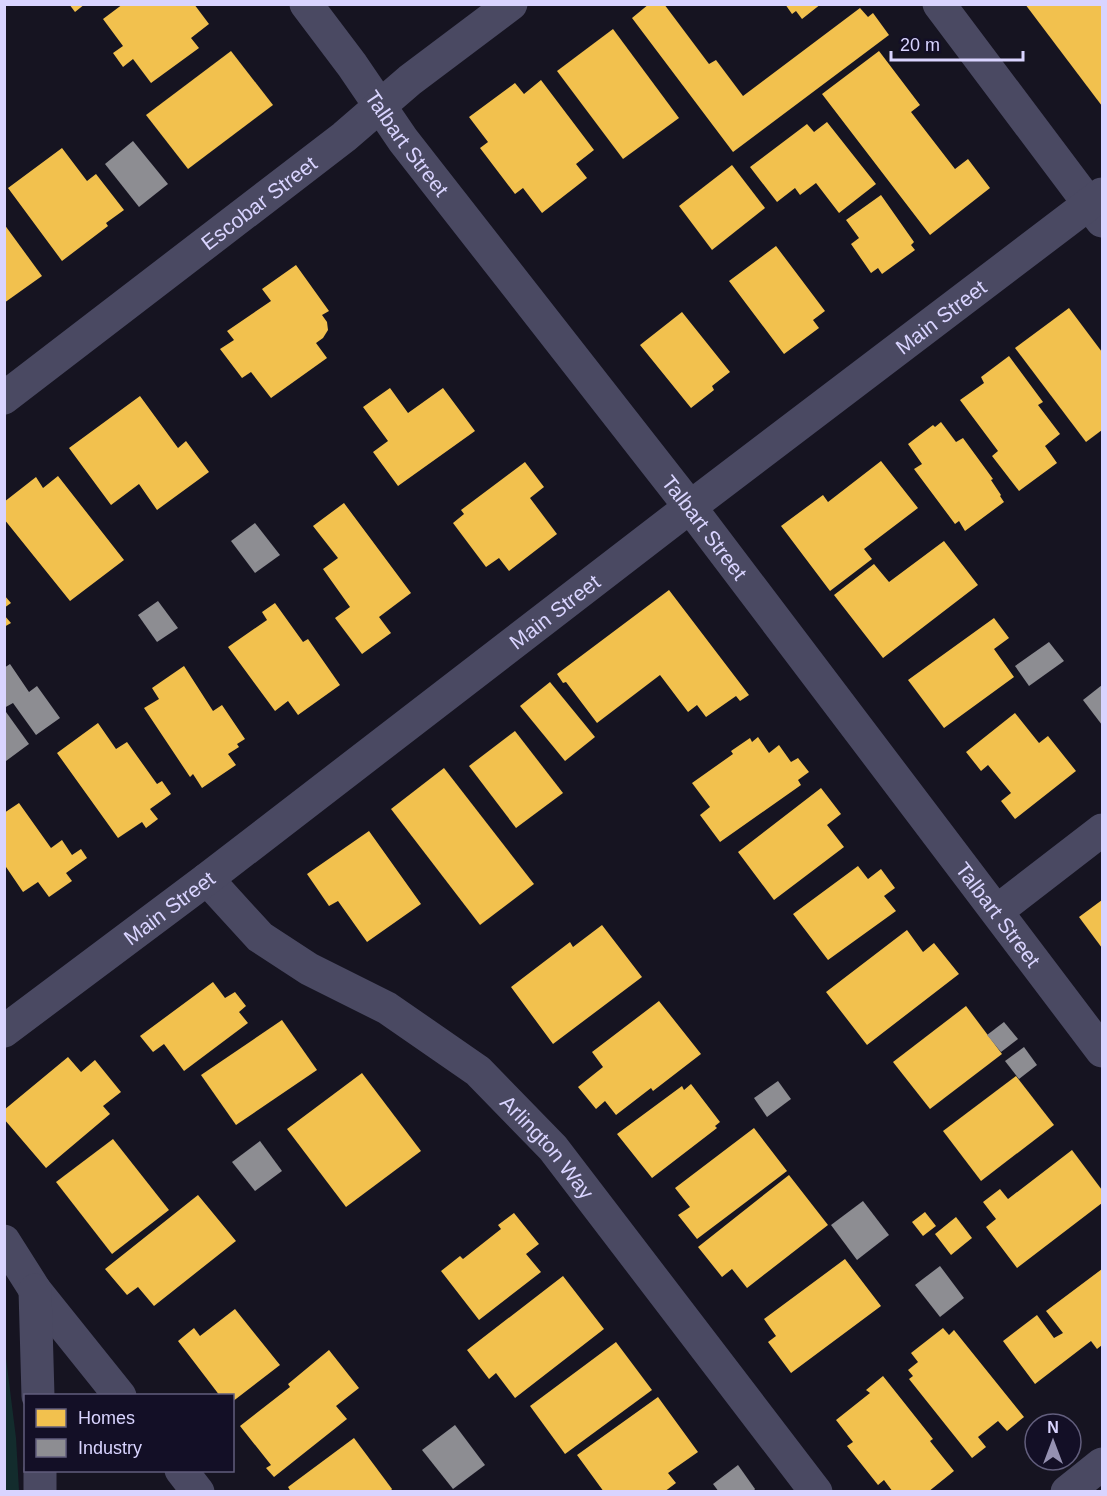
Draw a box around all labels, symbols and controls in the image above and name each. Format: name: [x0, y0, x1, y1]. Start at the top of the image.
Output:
scale bar: [891, 24, 1023, 62]
text: 20 m: [900, 35, 940, 55]
street label: Talbart Street: [361, 86, 454, 200]
street label: Escobar Street: [196, 151, 321, 254]
street label: Main Street: [891, 275, 990, 358]
street label: Talbart Street: [658, 470, 752, 584]
street label: Main Street: [505, 570, 604, 653]
street label: Talbart Street: [952, 858, 1046, 971]
street label: Main Street: [119, 866, 219, 949]
street label: Arlington Way: [496, 1090, 599, 1203]
legend: [24, 1394, 234, 1472]
text: Homes: [78, 1408, 135, 1428]
north arrow: [1023, 1412, 1083, 1472]
text: N: [1047, 1419, 1059, 1436]
text: Industry: [78, 1438, 142, 1458]

